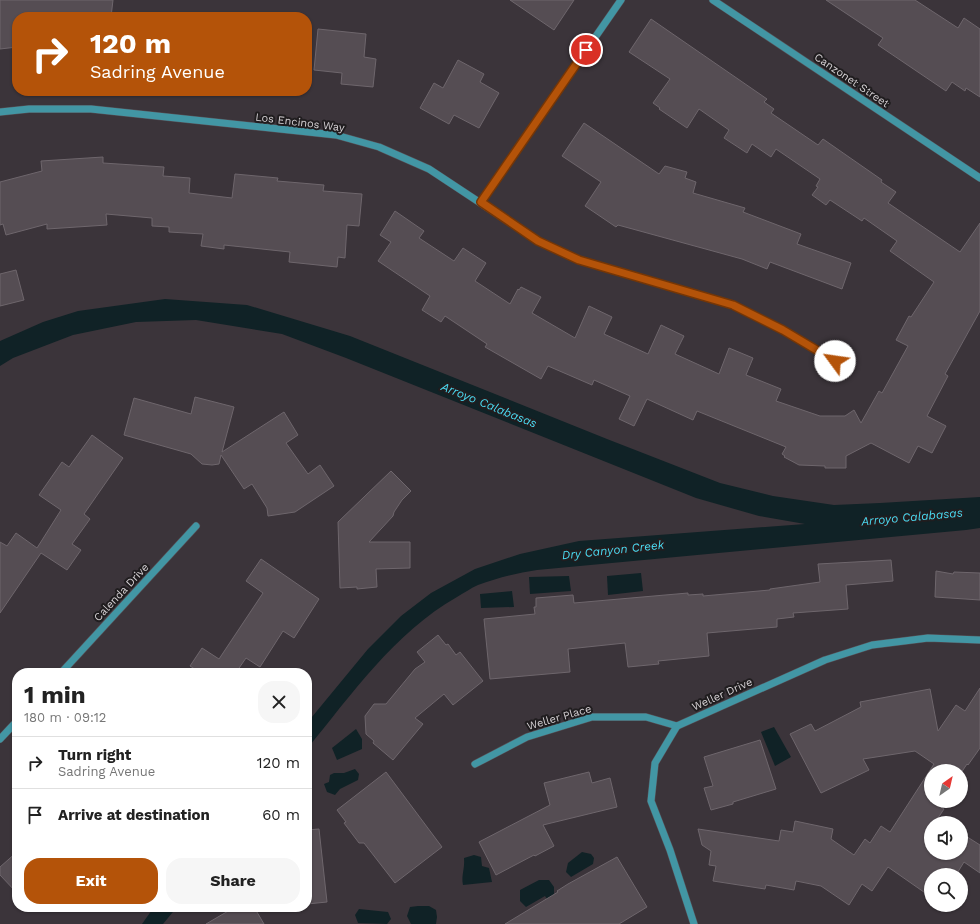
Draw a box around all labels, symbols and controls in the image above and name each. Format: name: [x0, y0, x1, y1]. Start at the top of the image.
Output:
text: 120 m: [90, 27, 171, 60]
icon: right: [24, 28, 76, 80]
pin: [569, 33, 603, 67]
icon: arrive: [575, 39, 597, 61]
street label: Canzonet Street: [812, 51, 892, 110]
text: Sadring Avenue: [90, 61, 225, 82]
street label: Los Encinos Way: [255, 111, 346, 134]
position arrow: [814, 340, 856, 382]
water label: Arroyo Calabasas: [438, 379, 539, 431]
water label: Arroyo Calabasas: [860, 506, 963, 528]
water label: Dry Canyon Creek: [561, 538, 665, 562]
street label: Calenda Drive: [91, 561, 151, 624]
street label: Weller Drive: [690, 675, 755, 714]
text: 1 min: [24, 681, 86, 709]
button: close: [258, 681, 300, 723]
street label: Weller Place: [525, 702, 593, 733]
text: 180 m · 09:12: [24, 710, 106, 725]
text: Turn right: [58, 746, 131, 764]
icon: right: [24, 752, 46, 774]
text: 120 m: [257, 754, 300, 772]
text: Sadring Avenue: [58, 764, 155, 779]
north arrow: [924, 764, 968, 808]
map controls: [924, 764, 968, 912]
icon: arrive: [24, 804, 46, 826]
text: Arrive at destination: [58, 806, 210, 824]
text: 60 m: [262, 806, 300, 824]
button: sound: [924, 816, 968, 860]
button: Exit: [24, 858, 158, 904]
button: Share: [166, 858, 300, 904]
button: search: [924, 868, 968, 912]

